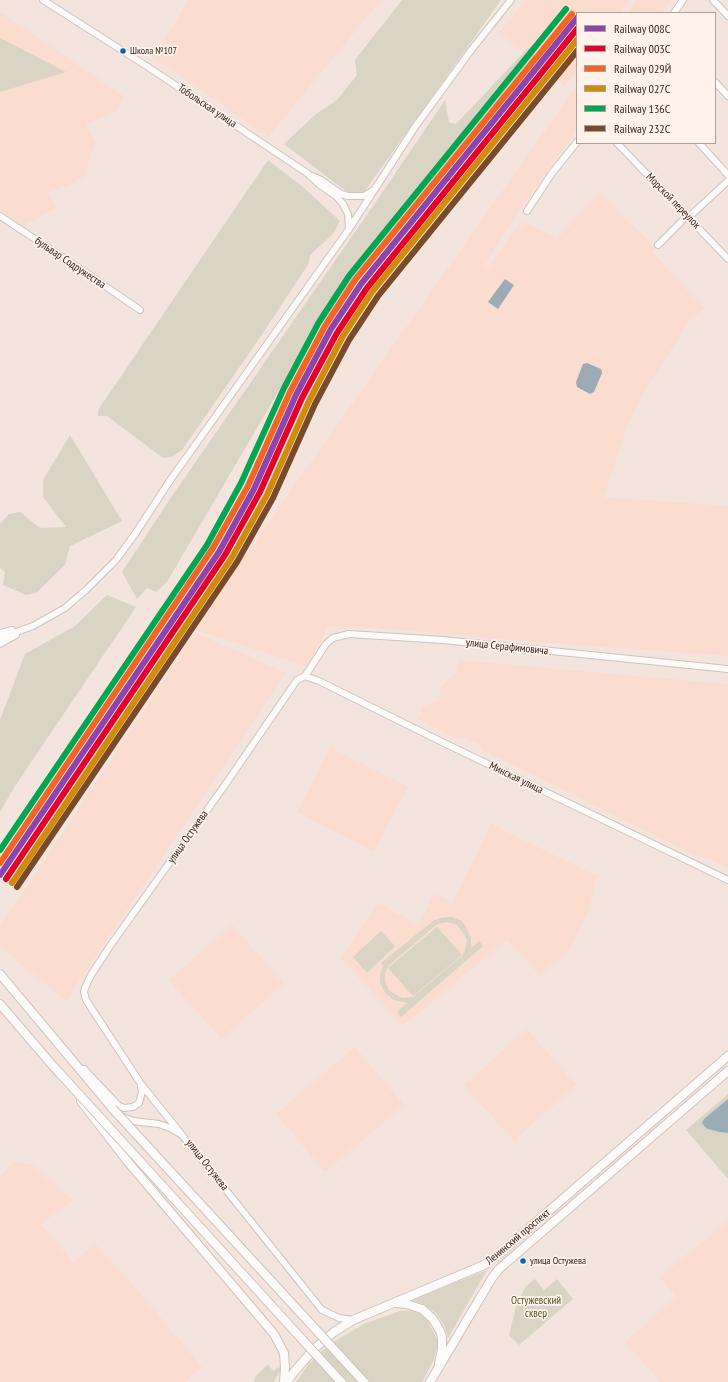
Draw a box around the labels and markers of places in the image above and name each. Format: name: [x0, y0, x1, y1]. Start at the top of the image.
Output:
place label: Школа №107: [130, 45, 177, 57]
marker: Школа №107: [118, 46, 128, 56]
place label: улица Остужева: [530, 1255, 586, 1267]
marker: улица Остужева: [518, 1256, 528, 1266]

